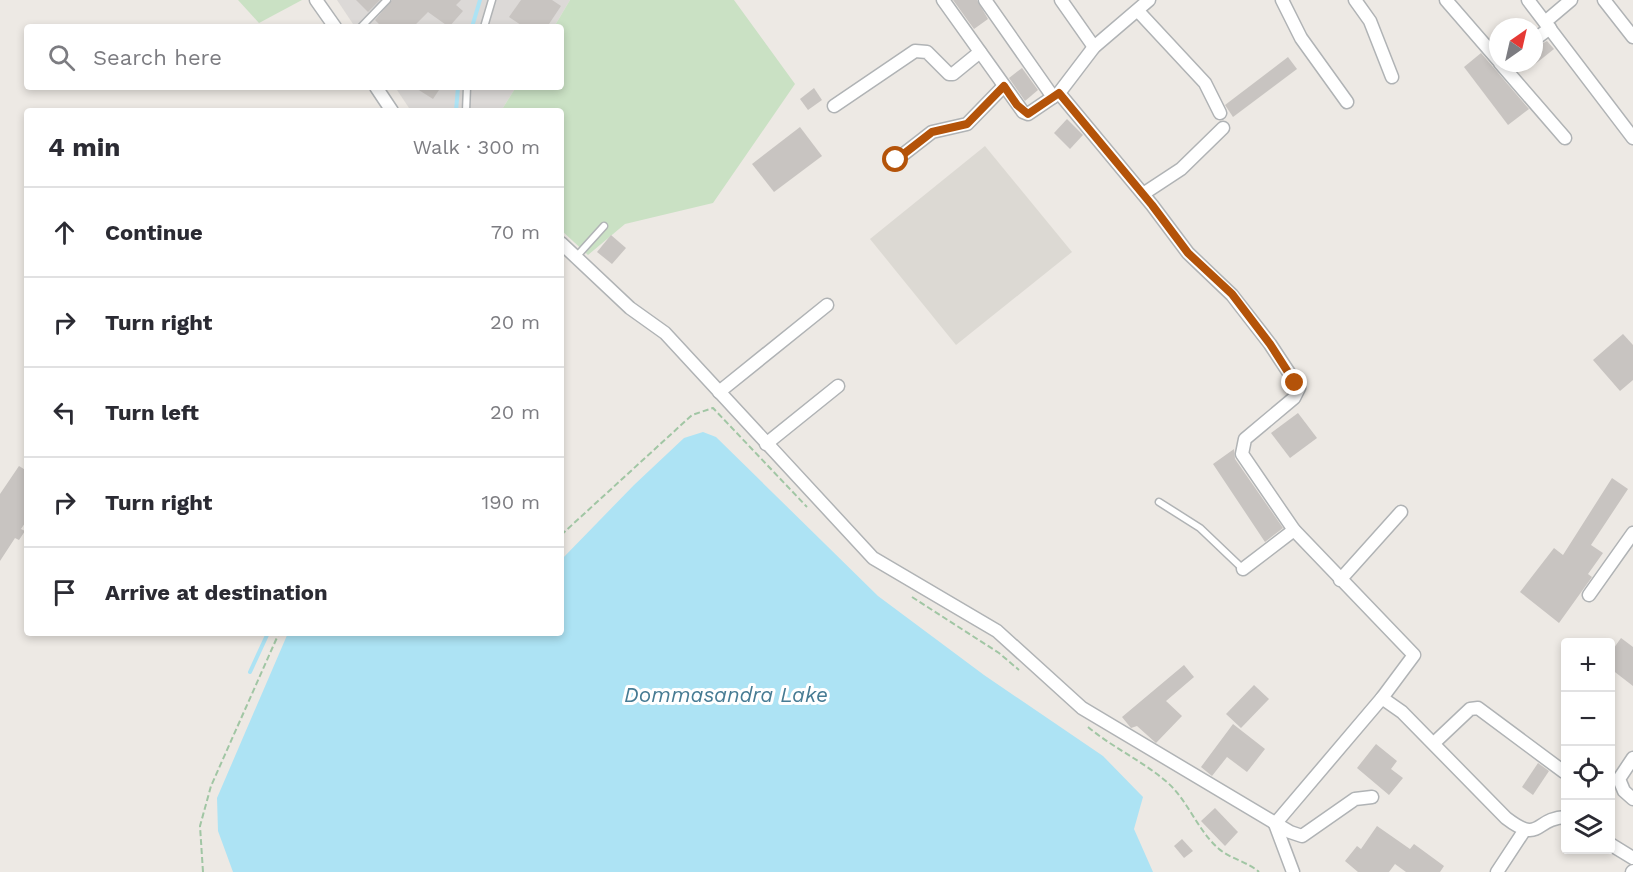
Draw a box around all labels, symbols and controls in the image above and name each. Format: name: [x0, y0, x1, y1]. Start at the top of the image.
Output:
north arrow: [1489, 18, 1543, 72]
search box: [24, 24, 564, 90]
icon: search: [45, 41, 78, 74]
text: Search here: [93, 45, 222, 70]
text: 4 min: [48, 132, 120, 162]
text: Walk · 300 m: [413, 135, 540, 159]
route start: [882, 146, 908, 172]
icon: ahead: [48, 216, 81, 249]
text: Continue: [105, 220, 203, 245]
text: 70 m: [491, 220, 540, 244]
icon: right: [48, 306, 81, 339]
text: Turn right: [105, 310, 212, 335]
text: 20 m: [490, 310, 540, 334]
route end: [1281, 369, 1307, 395]
icon: left: [48, 396, 81, 429]
text: Turn left: [105, 400, 199, 425]
text: 20 m: [490, 400, 540, 424]
icon: right: [48, 486, 81, 519]
text: Turn right: [105, 490, 212, 515]
text: 190 m: [482, 490, 540, 514]
icon: arrive: [48, 576, 81, 609]
text: Arrive at destination: [105, 580, 328, 605]
map controls: [1561, 638, 1615, 854]
button: +: [1561, 638, 1615, 692]
water label: Dommasandra Lake: [624, 682, 828, 707]
button: −: [1561, 692, 1615, 746]
button: locate: [1561, 746, 1615, 800]
button: layers: [1561, 800, 1615, 854]

